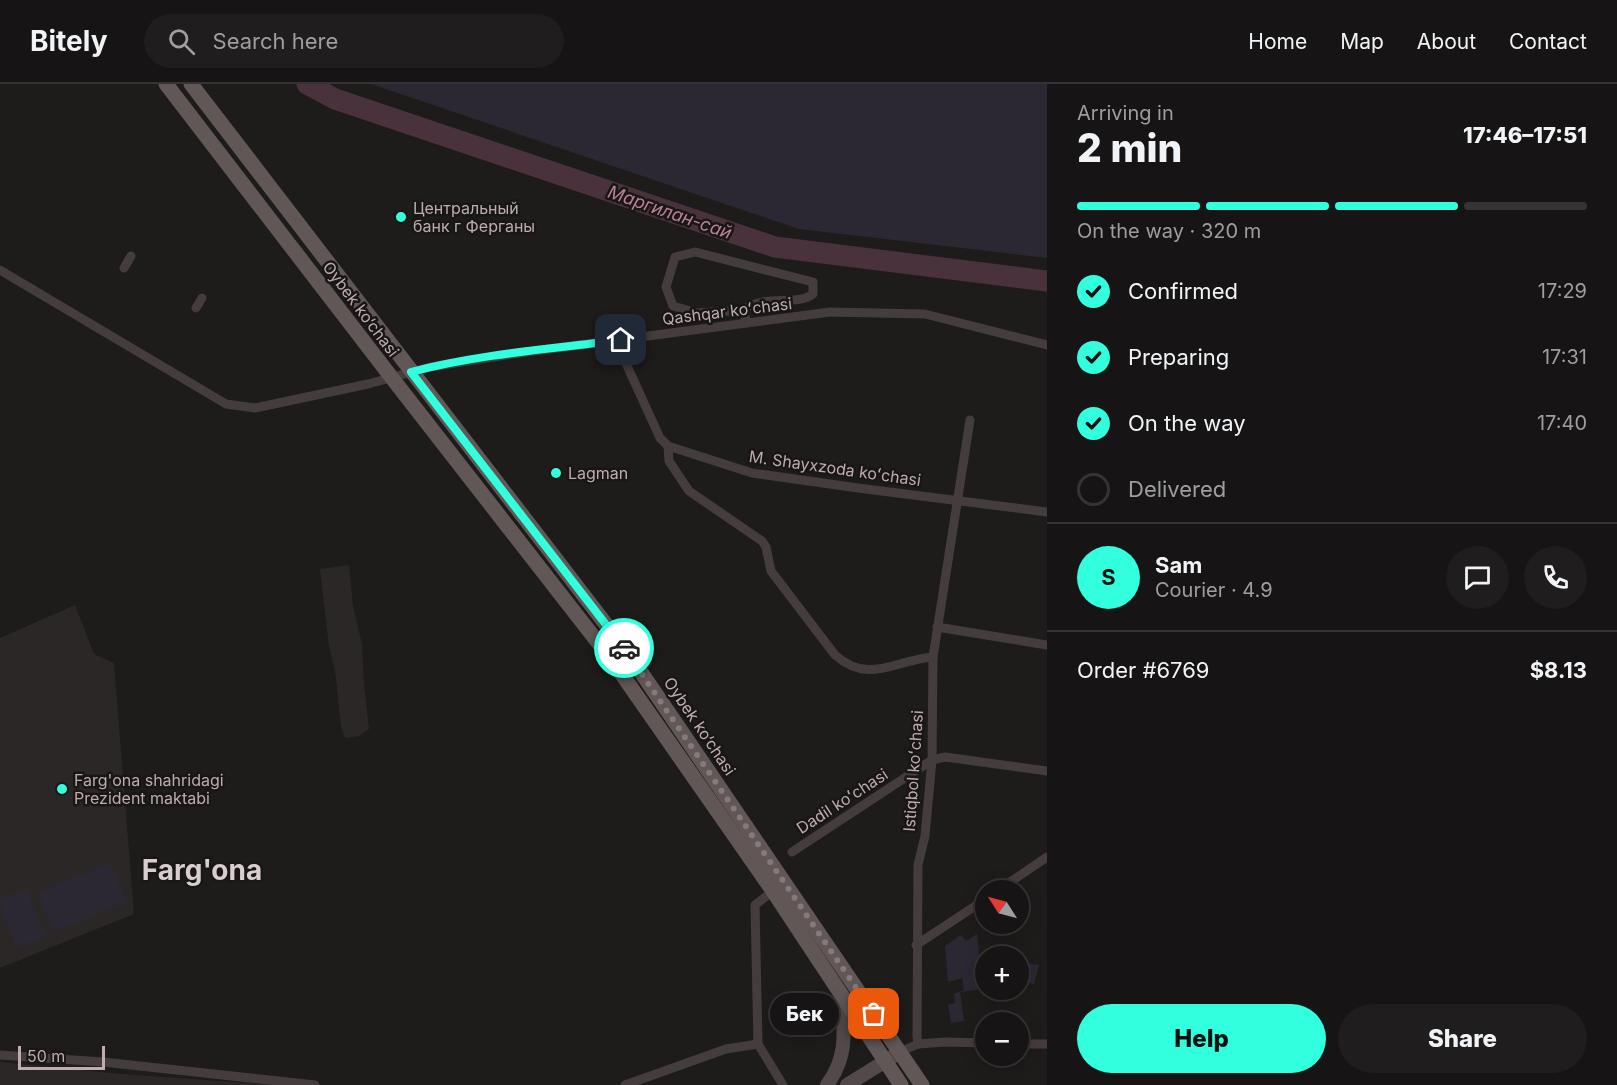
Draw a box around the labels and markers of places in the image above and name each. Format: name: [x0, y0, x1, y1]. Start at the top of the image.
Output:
place label: Центральный банк г Ферганы: [413, 198, 535, 236]
marker: Центральный банк г Ферганы: [394, 210, 408, 224]
pin: [595, 314, 646, 365]
place label: Lagman: [568, 463, 628, 483]
marker: Lagman: [549, 466, 563, 480]
place label: Farg'ona shahridagi Prezident maktabi: [74, 770, 224, 808]
marker: Farg'ona shahridagi Prezident maktabi: [55, 782, 69, 796]
pin: [848, 988, 899, 1039]
callout: Бек: [769, 993, 838, 1035]

